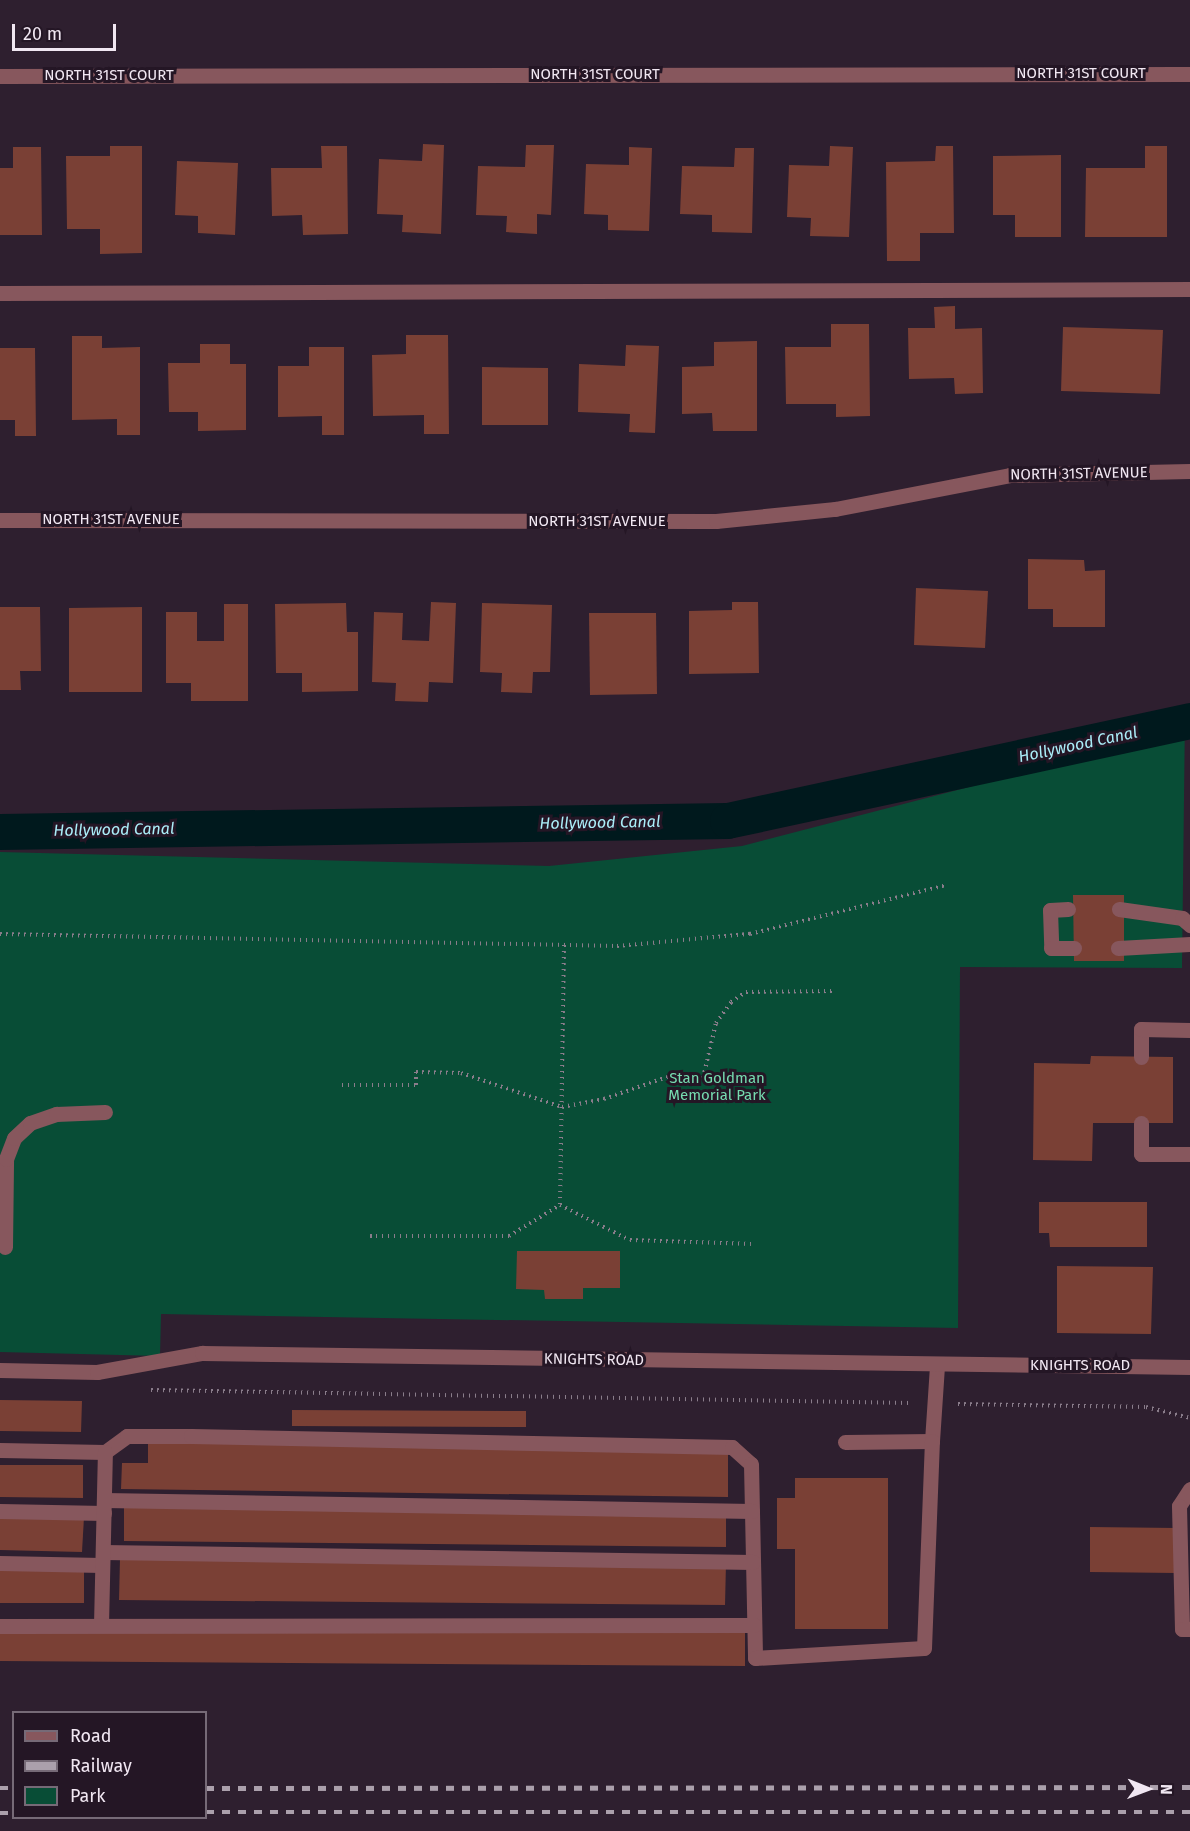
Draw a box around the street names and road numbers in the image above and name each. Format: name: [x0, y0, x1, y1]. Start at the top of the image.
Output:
street label: NORTH 31ST COURT: [1016, 65, 1146, 83]
street label: NORTH 31ST COURT: [530, 66, 660, 84]
street label: NORTH 31ST COURT: [44, 67, 174, 85]
street label: NORTH 31ST AVENUE: [1010, 464, 1148, 484]
street label: NORTH 31ST AVENUE: [42, 511, 180, 529]
street label: NORTH 31ST AVENUE: [528, 513, 666, 531]
street label: KNIGHTS ROAD: [544, 1350, 644, 1370]
street label: KNIGHTS ROAD: [1030, 1357, 1130, 1375]

